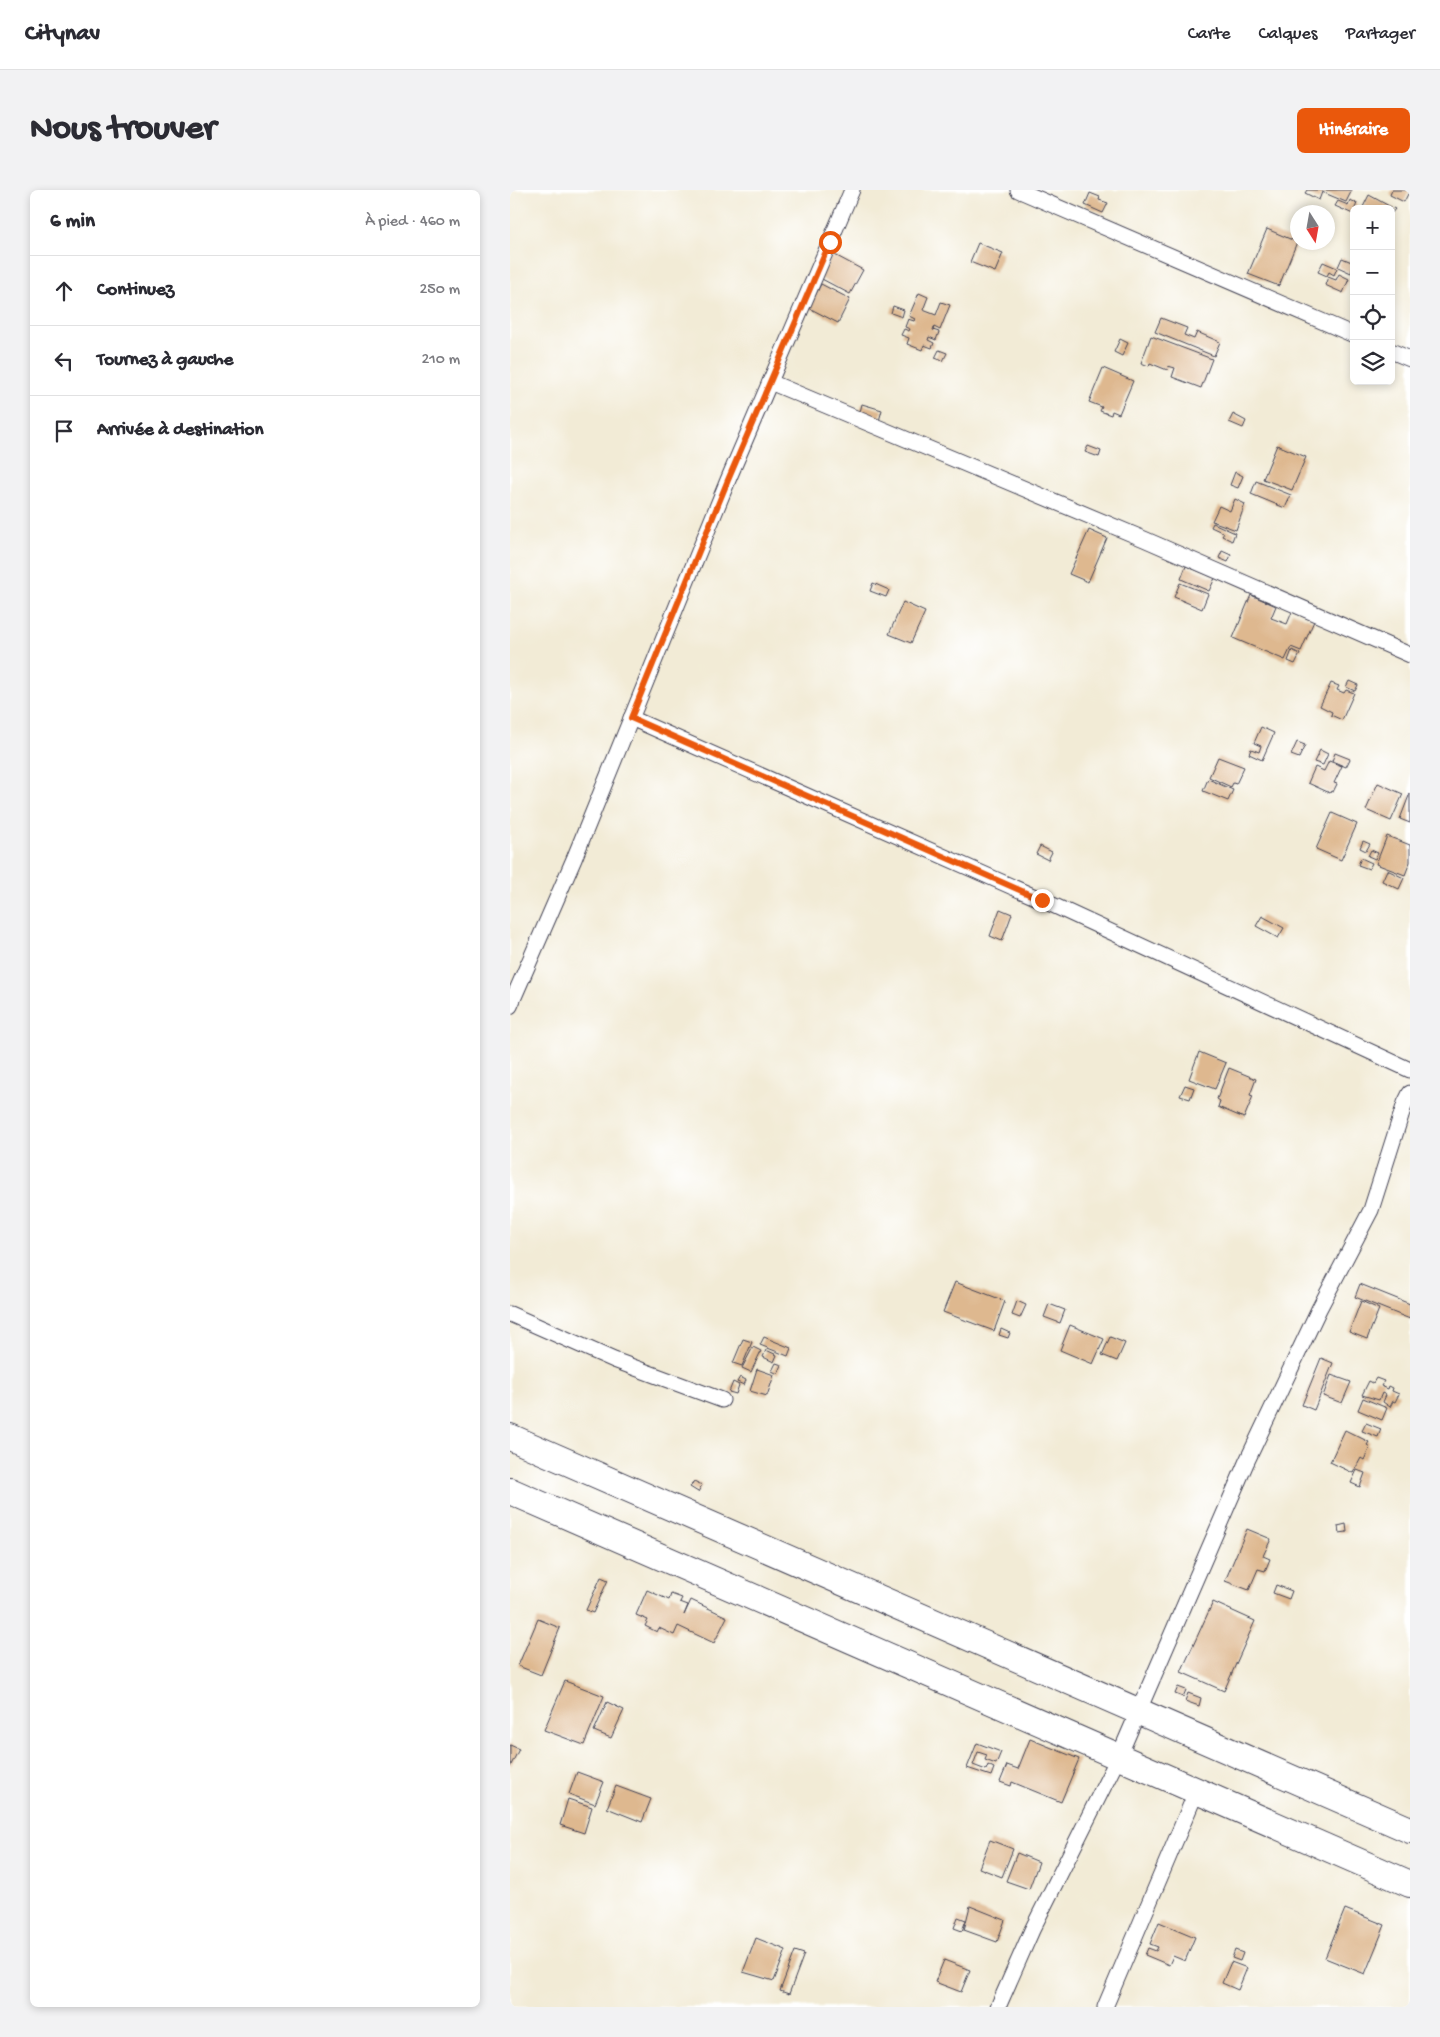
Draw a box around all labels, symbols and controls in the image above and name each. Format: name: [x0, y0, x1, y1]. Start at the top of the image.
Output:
text: Citynav: [25, 20, 100, 49]
text: Carte: [1188, 24, 1231, 45]
text: Calques: [1259, 24, 1317, 45]
text: Partager: [1345, 24, 1415, 45]
button: Itinéraire: [1297, 108, 1410, 153]
text: Nous trouver: [30, 110, 216, 151]
north arrow: [1290, 205, 1335, 250]
map controls: [1350, 205, 1395, 385]
button: +: [1350, 205, 1395, 250]
text: 6 min: [50, 210, 95, 235]
text: À pied · 460 m: [365, 213, 460, 232]
route start: [819, 231, 842, 254]
button: −: [1350, 250, 1395, 295]
icon: ahead: [50, 277, 78, 305]
text: Continuez: [97, 279, 174, 302]
text: 250 m: [420, 281, 460, 300]
button: locate: [1350, 295, 1395, 340]
button: layers: [1350, 340, 1395, 385]
icon: left: [50, 347, 78, 375]
text: Tournez à gauche: [97, 349, 233, 372]
text: 210 m: [421, 351, 460, 370]
icon: arrive: [50, 417, 78, 445]
text: Arrivée à destination: [97, 419, 263, 442]
route end: [1031, 889, 1054, 912]

